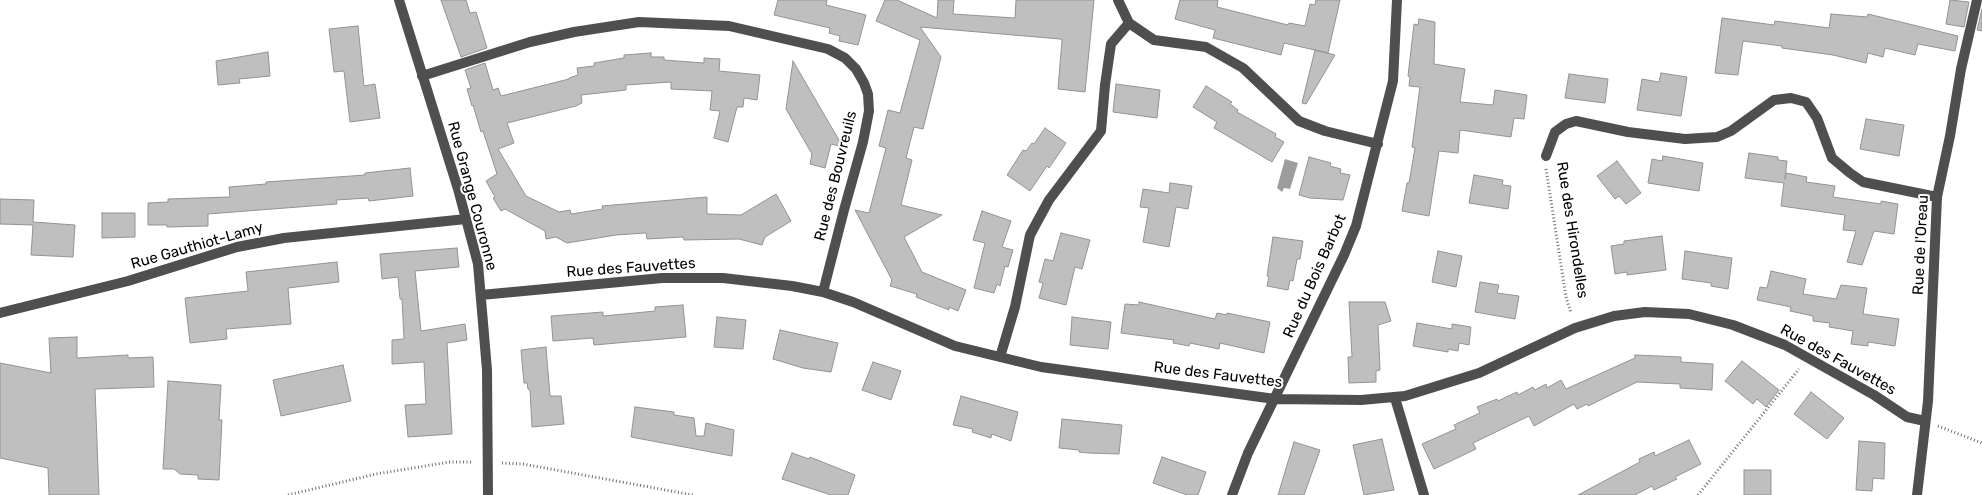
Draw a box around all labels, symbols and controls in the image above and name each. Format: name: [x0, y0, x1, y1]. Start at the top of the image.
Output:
street label: Rue des Bouvreuils: [811, 109, 861, 243]
street label: Rue Grange Couronne: [443, 120, 501, 272]
street label: Rue des Hirondelles: [1552, 161, 1592, 299]
street label: Rue de l'Oreau: [1909, 194, 1933, 296]
street label: Rue du Bois Barbot: [1280, 211, 1350, 341]
street label: Rue Gauthiot-Lamy: [129, 219, 265, 273]
street label: Rue des Fauvettes: [566, 255, 696, 281]
street label: Rue des Fauvettes: [1777, 321, 1899, 399]
street label: Rue des Fauvettes: [1153, 358, 1283, 392]

